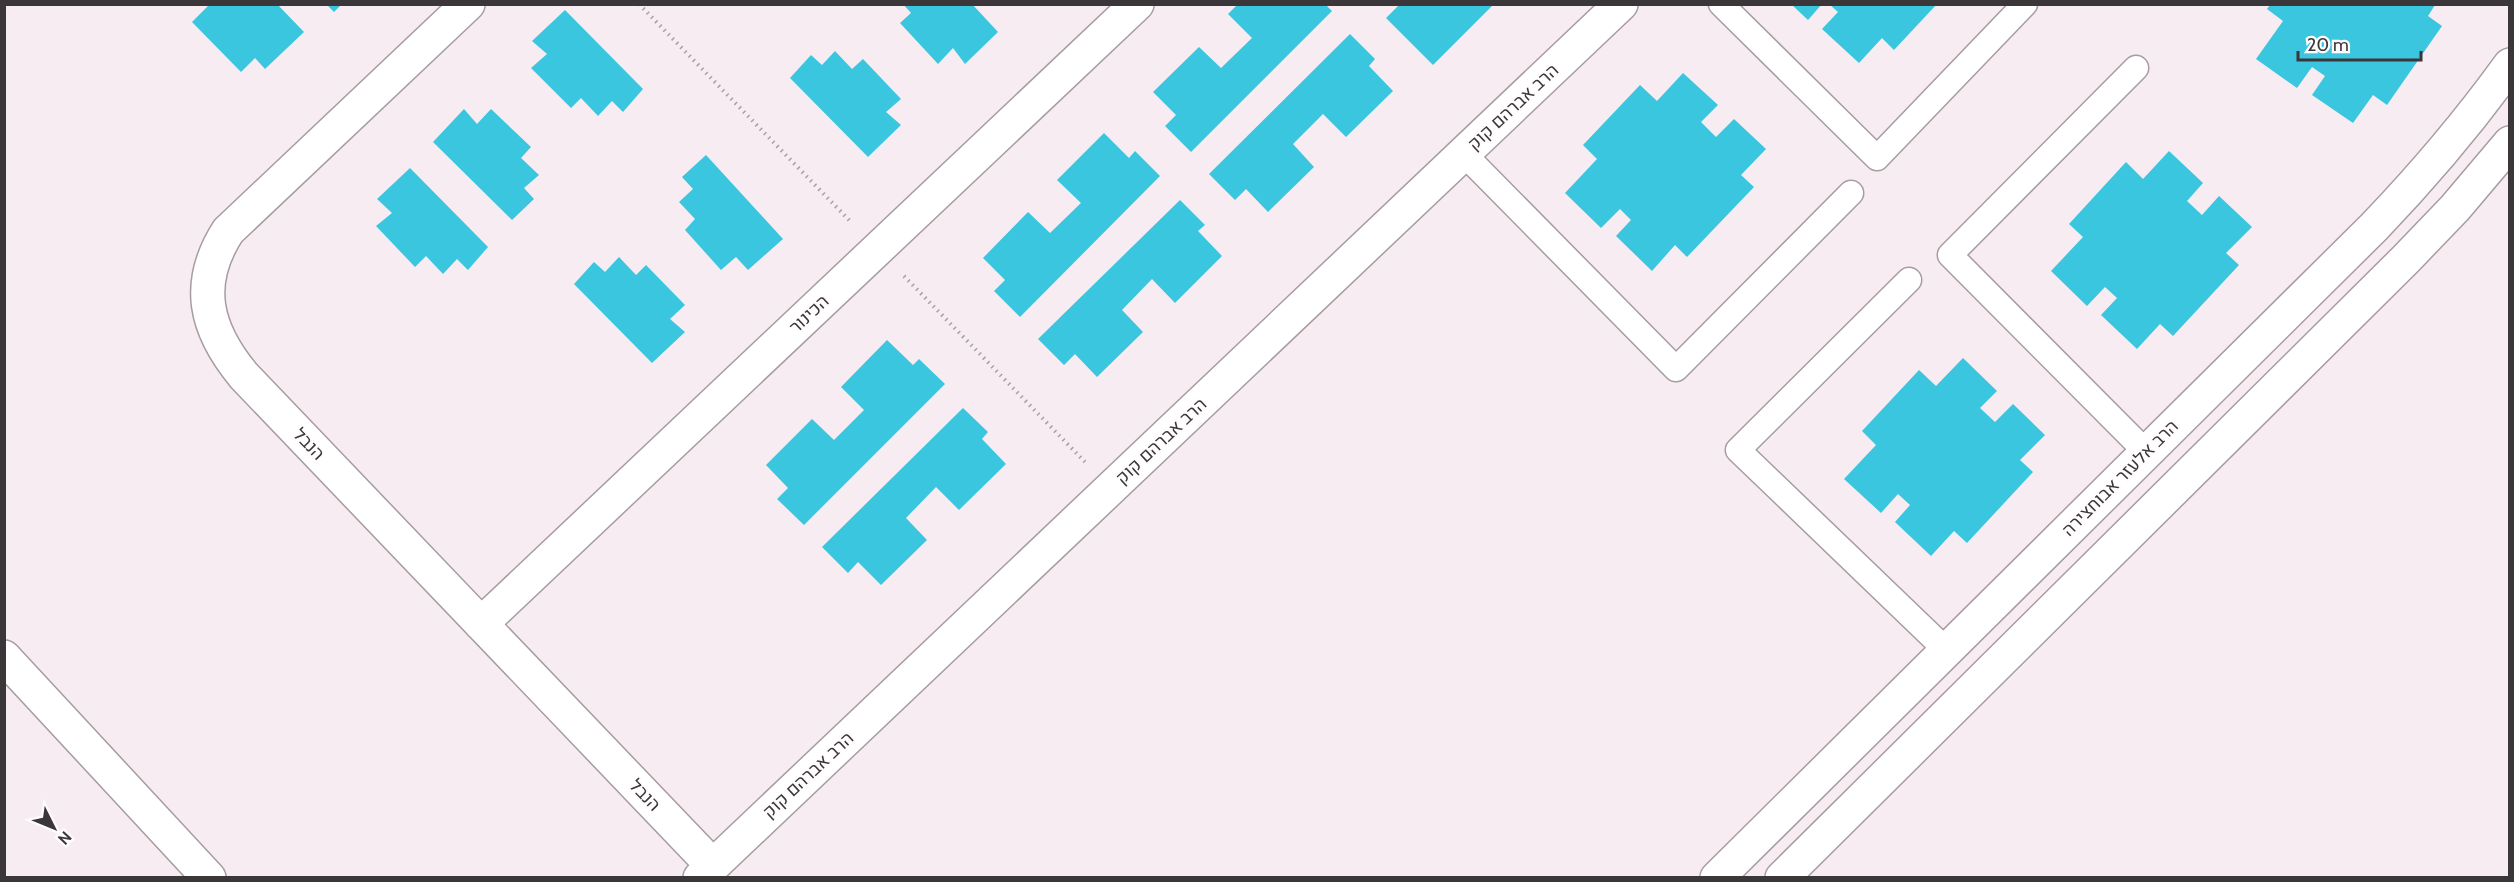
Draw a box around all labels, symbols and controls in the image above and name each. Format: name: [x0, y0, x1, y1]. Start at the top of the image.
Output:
scale bar: [2298, 24, 2421, 62]
text: 20 m: [2307, 34, 2349, 56]
street label: הרב אברהם קוק: [1463, 59, 1563, 155]
street label: הכינור: [785, 290, 833, 338]
street label: הרב אברהם קוק: [1111, 393, 1211, 489]
street label: הרב אלעזר אבוחצירה: [2057, 415, 2183, 541]
street label: הנבל: [289, 423, 329, 465]
street label: הרב אברהם קוק: [758, 727, 858, 823]
street label: הנבל: [625, 774, 665, 816]
north arrow: [24, 798, 84, 858]
text: N: [54, 827, 75, 849]

